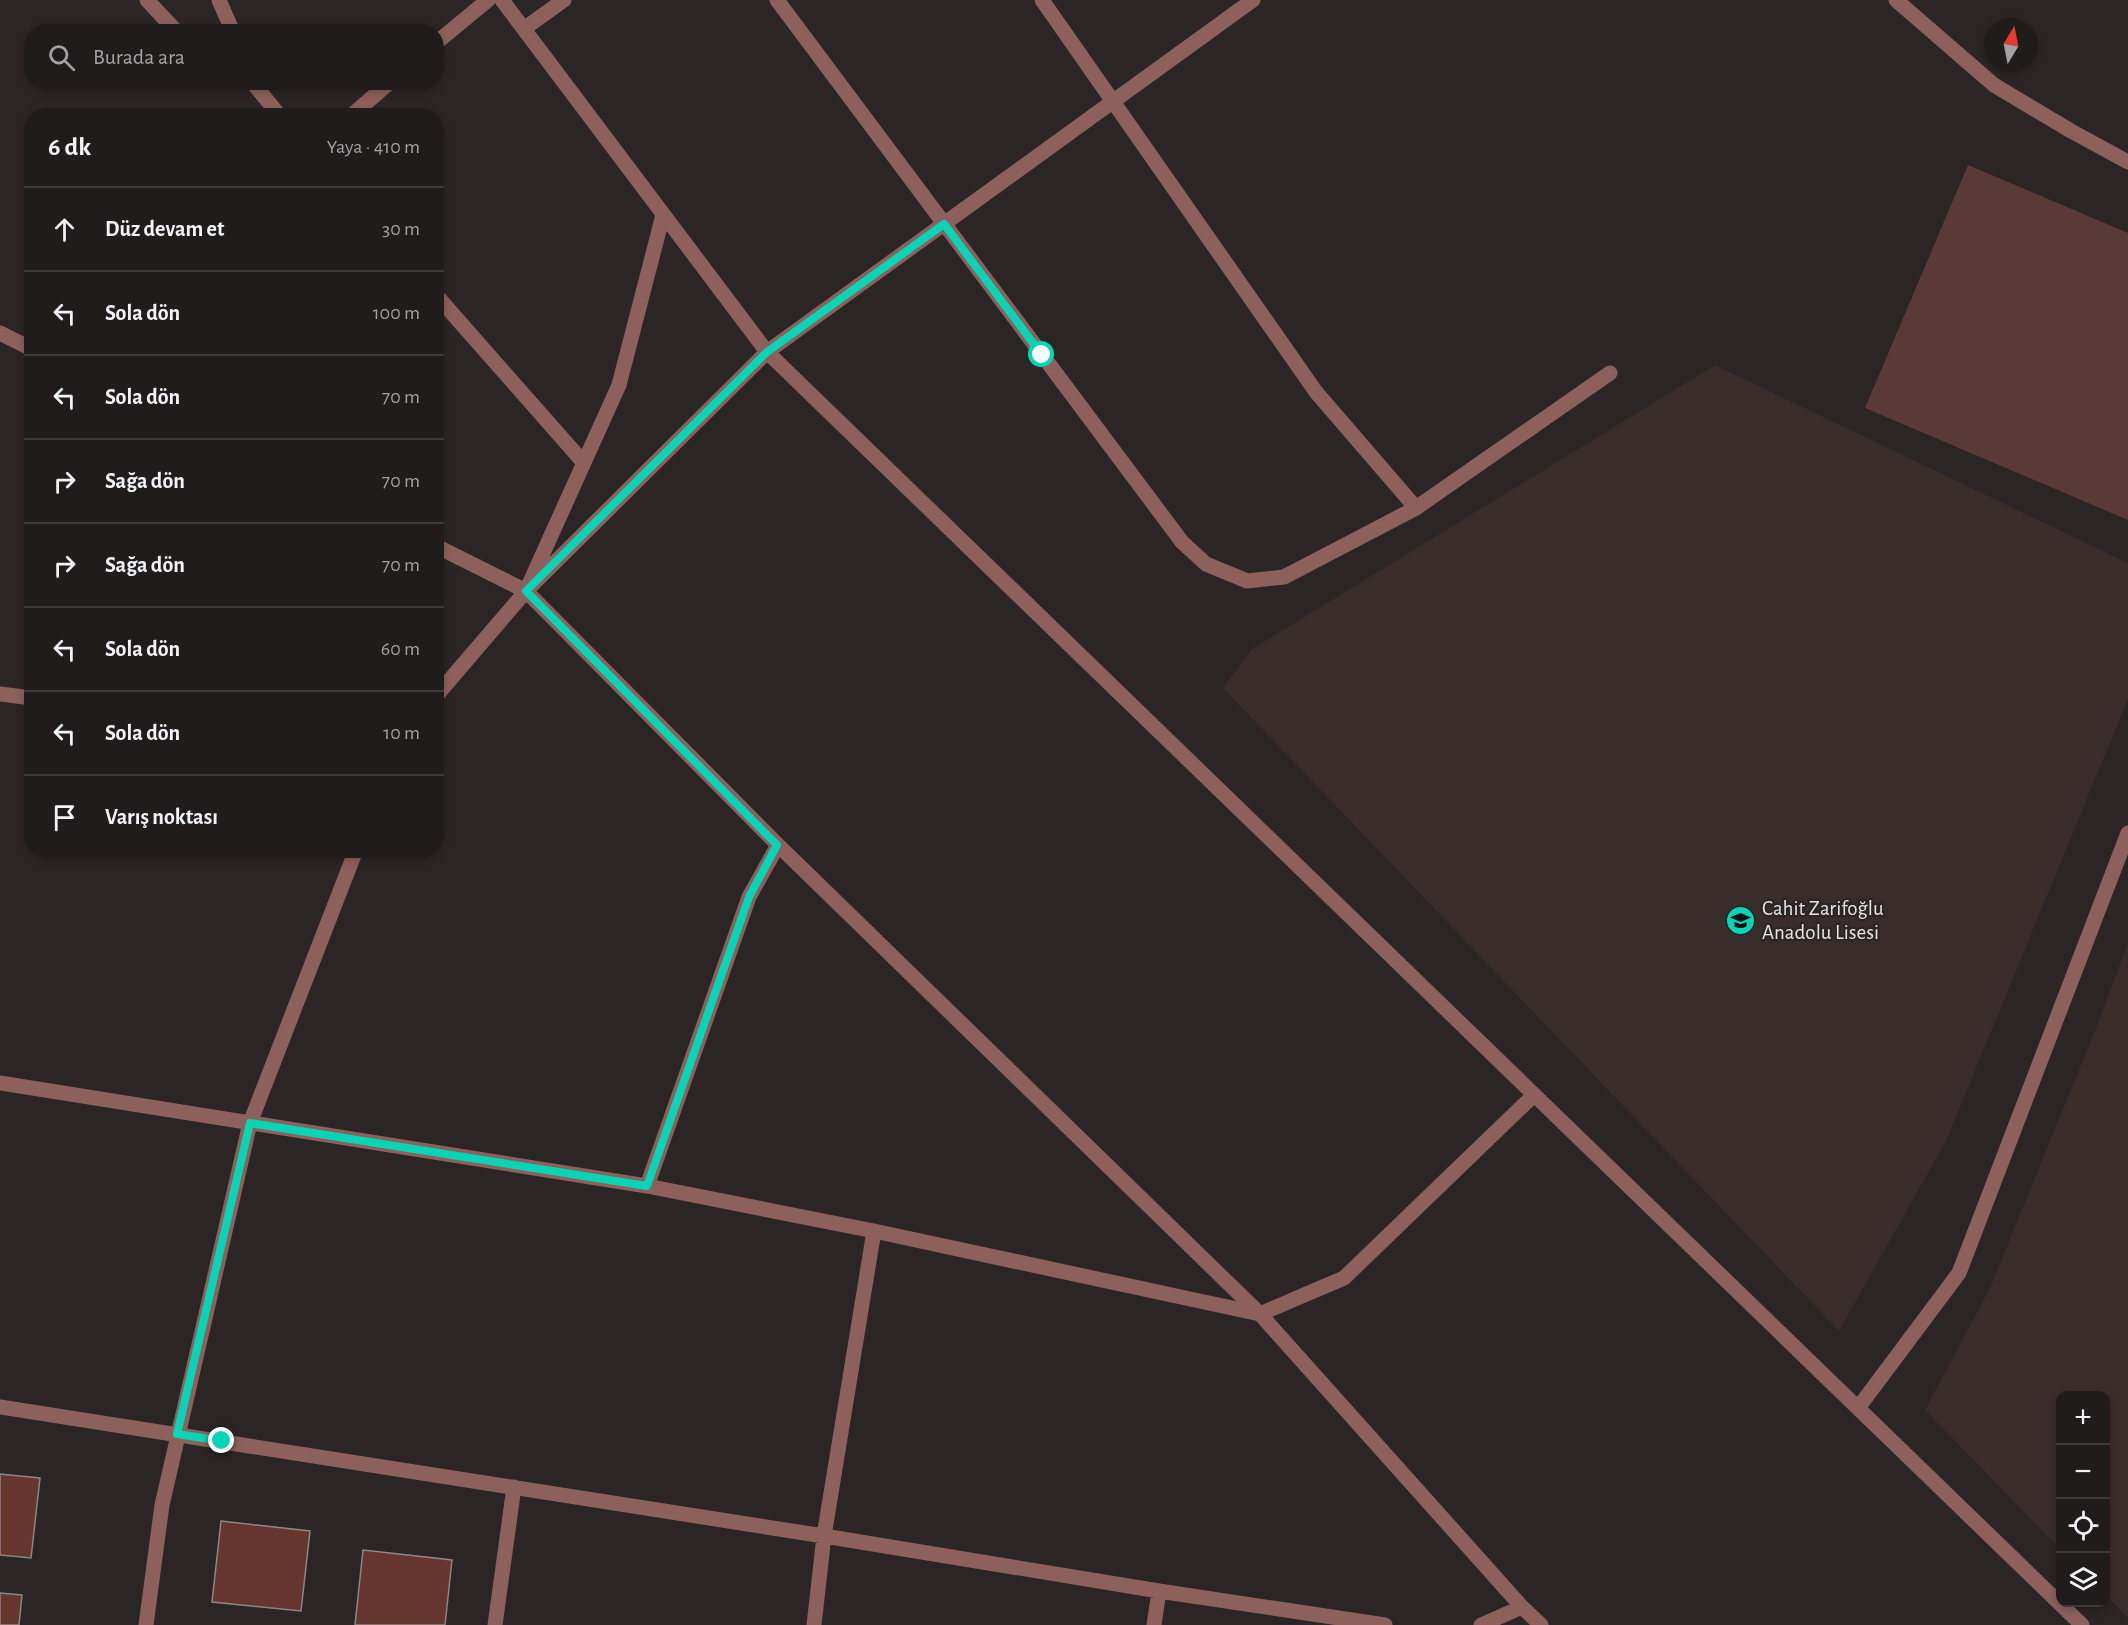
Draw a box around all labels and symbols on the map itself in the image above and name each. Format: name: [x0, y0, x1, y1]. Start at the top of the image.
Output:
north arrow: [1984, 18, 2038, 72]
route start: [1028, 341, 1054, 367]
place label: Cahit Zarifoğlu Anadolu Lisesi: [1762, 898, 1884, 943]
school or university icon: Cahit Zarifoğlu Anadolu Lisesi: [1725, 904, 1757, 936]
route end: [208, 1427, 234, 1453]

